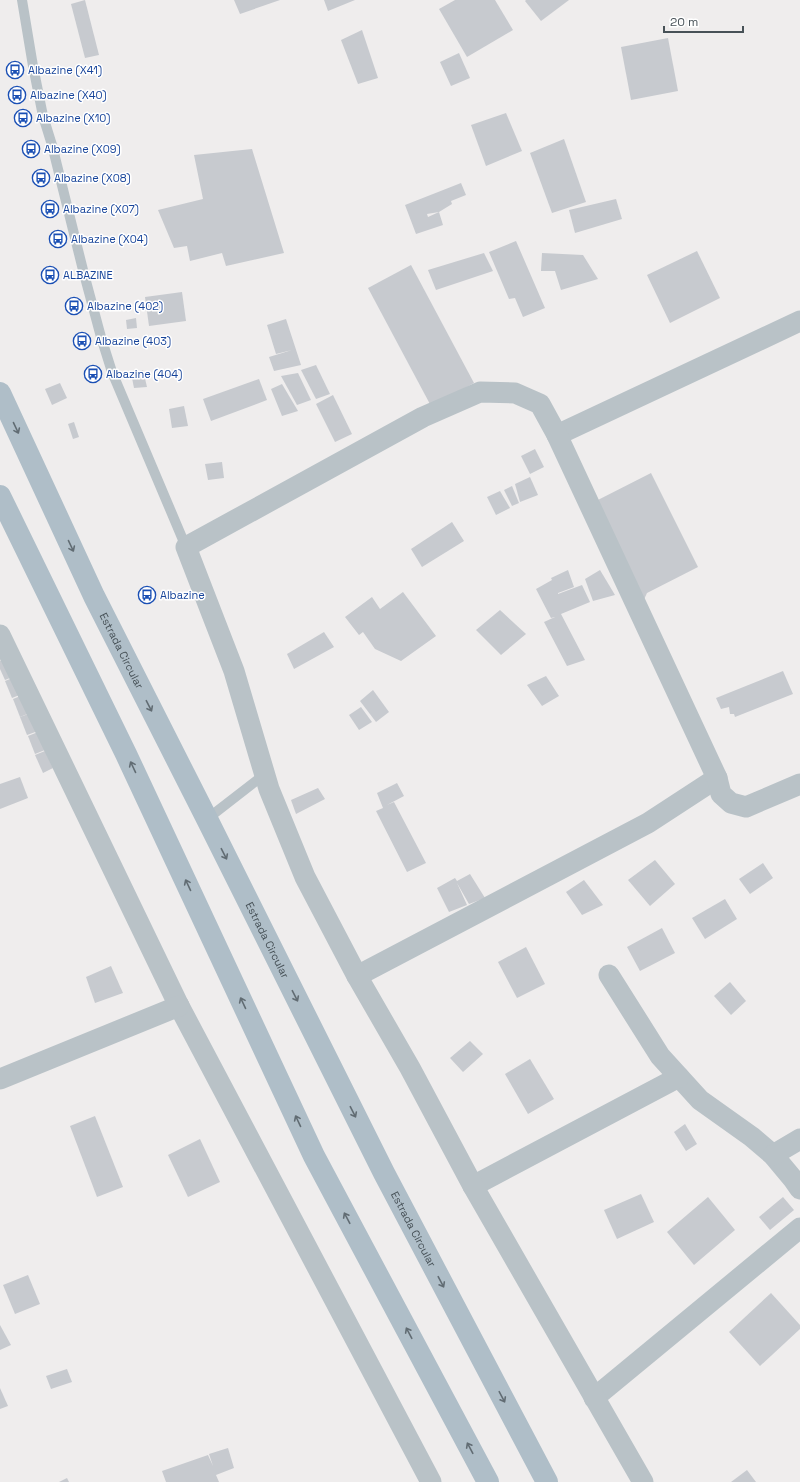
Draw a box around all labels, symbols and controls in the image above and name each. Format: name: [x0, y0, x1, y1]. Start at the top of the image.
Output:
scale bar: [664, 8, 743, 34]
text: 20 m: [670, 14, 698, 30]
bus stop icon: Albazine (X41): [5, 60, 25, 80]
place label: Albazine (X41): [28, 63, 102, 77]
bus stop icon: Albazine (X40): [7, 85, 27, 105]
place label: Albazine (X40): [30, 88, 107, 102]
bus stop icon: Albazine (X10): [13, 108, 33, 128]
place label: Albazine (X10): [36, 111, 110, 125]
bus stop icon: Albazine (X09): [21, 139, 41, 159]
place label: Albazine (X09): [44, 142, 121, 156]
bus stop icon: Albazine (X08): [31, 168, 51, 188]
place label: Albazine (X08): [54, 171, 131, 185]
bus stop icon: Albazine (X07): [40, 199, 60, 219]
place label: Albazine (X07): [63, 202, 139, 216]
bus stop icon: Albazine (X04): [48, 229, 68, 249]
place label: Albazine (X04): [71, 232, 148, 246]
bus stop icon: ALBAZINE: [40, 265, 60, 285]
place label: ALBAZINE: [63, 268, 113, 282]
bus stop icon: Albazine (402): [64, 296, 84, 316]
place label: Albazine (402): [87, 299, 163, 313]
bus stop icon: Albazine (403): [72, 331, 92, 351]
place label: Albazine (403): [95, 334, 171, 348]
bus stop icon: Albazine (404): [83, 364, 103, 384]
place label: Albazine (404): [106, 367, 182, 381]
one-way arrow: [13, 422, 20, 434]
one-way arrow: [68, 540, 75, 552]
bus stop icon: Albazine: [137, 585, 157, 605]
place label: Albazine: [160, 588, 205, 602]
street label: Estrada Circular: [97, 610, 147, 691]
one-way arrow: [146, 700, 154, 712]
one-way arrow: [129, 762, 136, 774]
one-way arrow: [221, 848, 229, 860]
one-way arrow: [184, 879, 191, 891]
street label: Estrada Circular: [243, 900, 292, 981]
one-way arrow: [292, 989, 299, 1001]
one-way arrow: [239, 997, 246, 1009]
one-way arrow: [350, 1106, 357, 1118]
one-way arrow: [294, 1115, 301, 1127]
street label: Estrada Circular: [388, 1189, 439, 1269]
one-way arrow: [343, 1212, 351, 1224]
one-way arrow: [438, 1276, 445, 1288]
one-way arrow: [404, 1327, 412, 1339]
one-way arrow: [498, 1390, 506, 1402]
one-way arrow: [465, 1442, 473, 1454]

